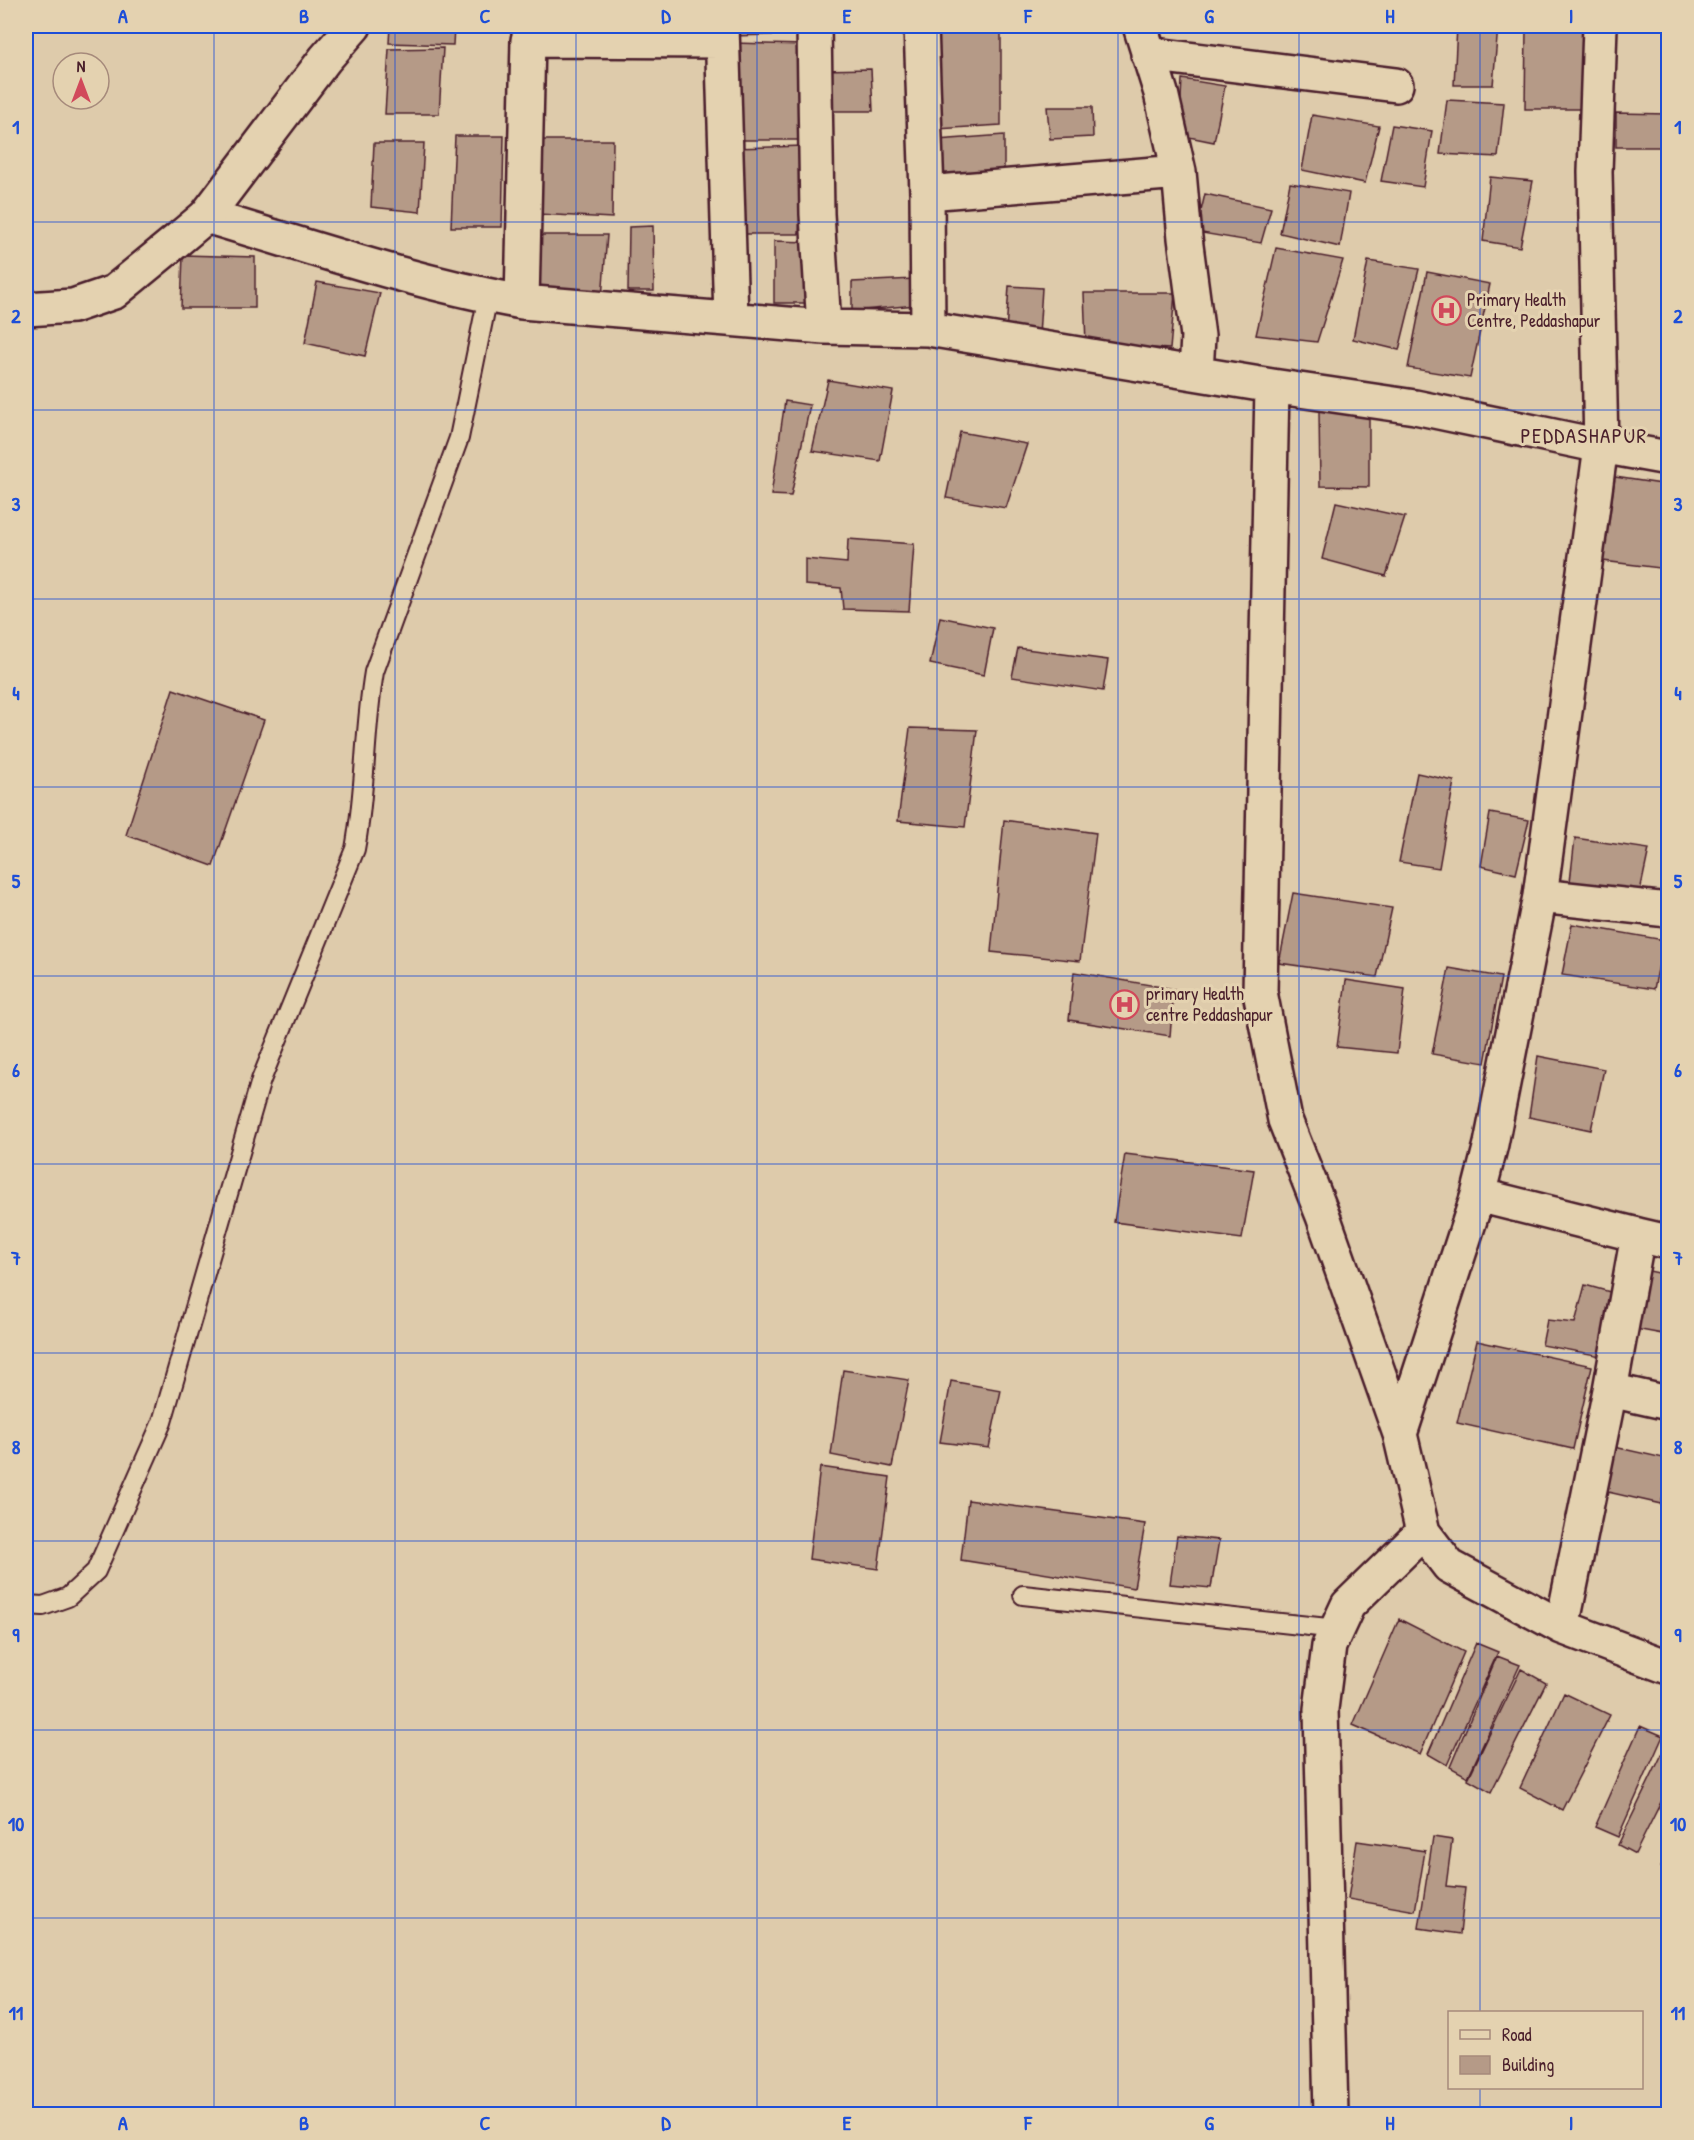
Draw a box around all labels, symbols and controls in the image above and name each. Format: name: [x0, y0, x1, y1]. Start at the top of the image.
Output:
text: A: [118, 2, 128, 29]
text: B: [299, 2, 309, 29]
text: C: [480, 2, 491, 29]
text: D: [661, 2, 671, 29]
text: E: [843, 2, 852, 29]
text: F: [1023, 2, 1033, 29]
text: G: [1204, 2, 1214, 29]
text: H: [1385, 2, 1395, 29]
text: I: [1569, 2, 1573, 29]
north arrow: [51, 51, 111, 111]
text: N: [77, 55, 86, 77]
text: 1: [12, 113, 20, 140]
text: 1: [1674, 113, 1682, 140]
place label: Primary Health Centre, Peddashapur: [1467, 287, 1601, 333]
hospital icon: Primary Health Centre, Peddashapur: [1430, 294, 1462, 326]
text: 2: [11, 302, 21, 329]
text: 2: [1673, 302, 1683, 329]
district label: PEDDASHAPUR: [1521, 421, 1647, 450]
text: 3: [12, 490, 21, 517]
text: 3: [1674, 490, 1683, 517]
text: 4: [12, 679, 20, 706]
text: 4: [1674, 679, 1682, 706]
text: 5: [12, 867, 21, 894]
text: 5: [1674, 867, 1683, 894]
place label: primary Health centre Peddashapur: [1146, 981, 1273, 1027]
hospital icon: primary Health centre Peddashapur: [1109, 988, 1141, 1020]
text: 6: [12, 1056, 20, 1083]
text: 6: [1674, 1056, 1682, 1083]
text: 7: [10, 1244, 21, 1271]
text: 7: [1672, 1244, 1683, 1271]
text: 8: [12, 1433, 21, 1460]
text: 8: [1674, 1433, 1683, 1460]
text: 9: [12, 1621, 20, 1648]
text: 9: [1674, 1621, 1682, 1648]
text: 10: [8, 1810, 24, 1837]
text: 10: [1670, 1810, 1686, 1837]
text: 11: [9, 1999, 23, 2026]
text: 11: [1671, 1999, 1685, 2026]
legend: [1448, 2011, 1643, 2089]
text: Road: [1502, 2022, 1532, 2047]
text: Building: [1502, 2052, 1554, 2077]
text: A: [118, 2109, 128, 2136]
text: B: [299, 2109, 309, 2136]
text: C: [480, 2109, 491, 2136]
text: D: [661, 2109, 671, 2136]
text: E: [843, 2109, 852, 2136]
text: F: [1023, 2109, 1033, 2136]
text: G: [1204, 2109, 1214, 2136]
text: H: [1385, 2109, 1395, 2136]
text: I: [1569, 2109, 1573, 2136]

